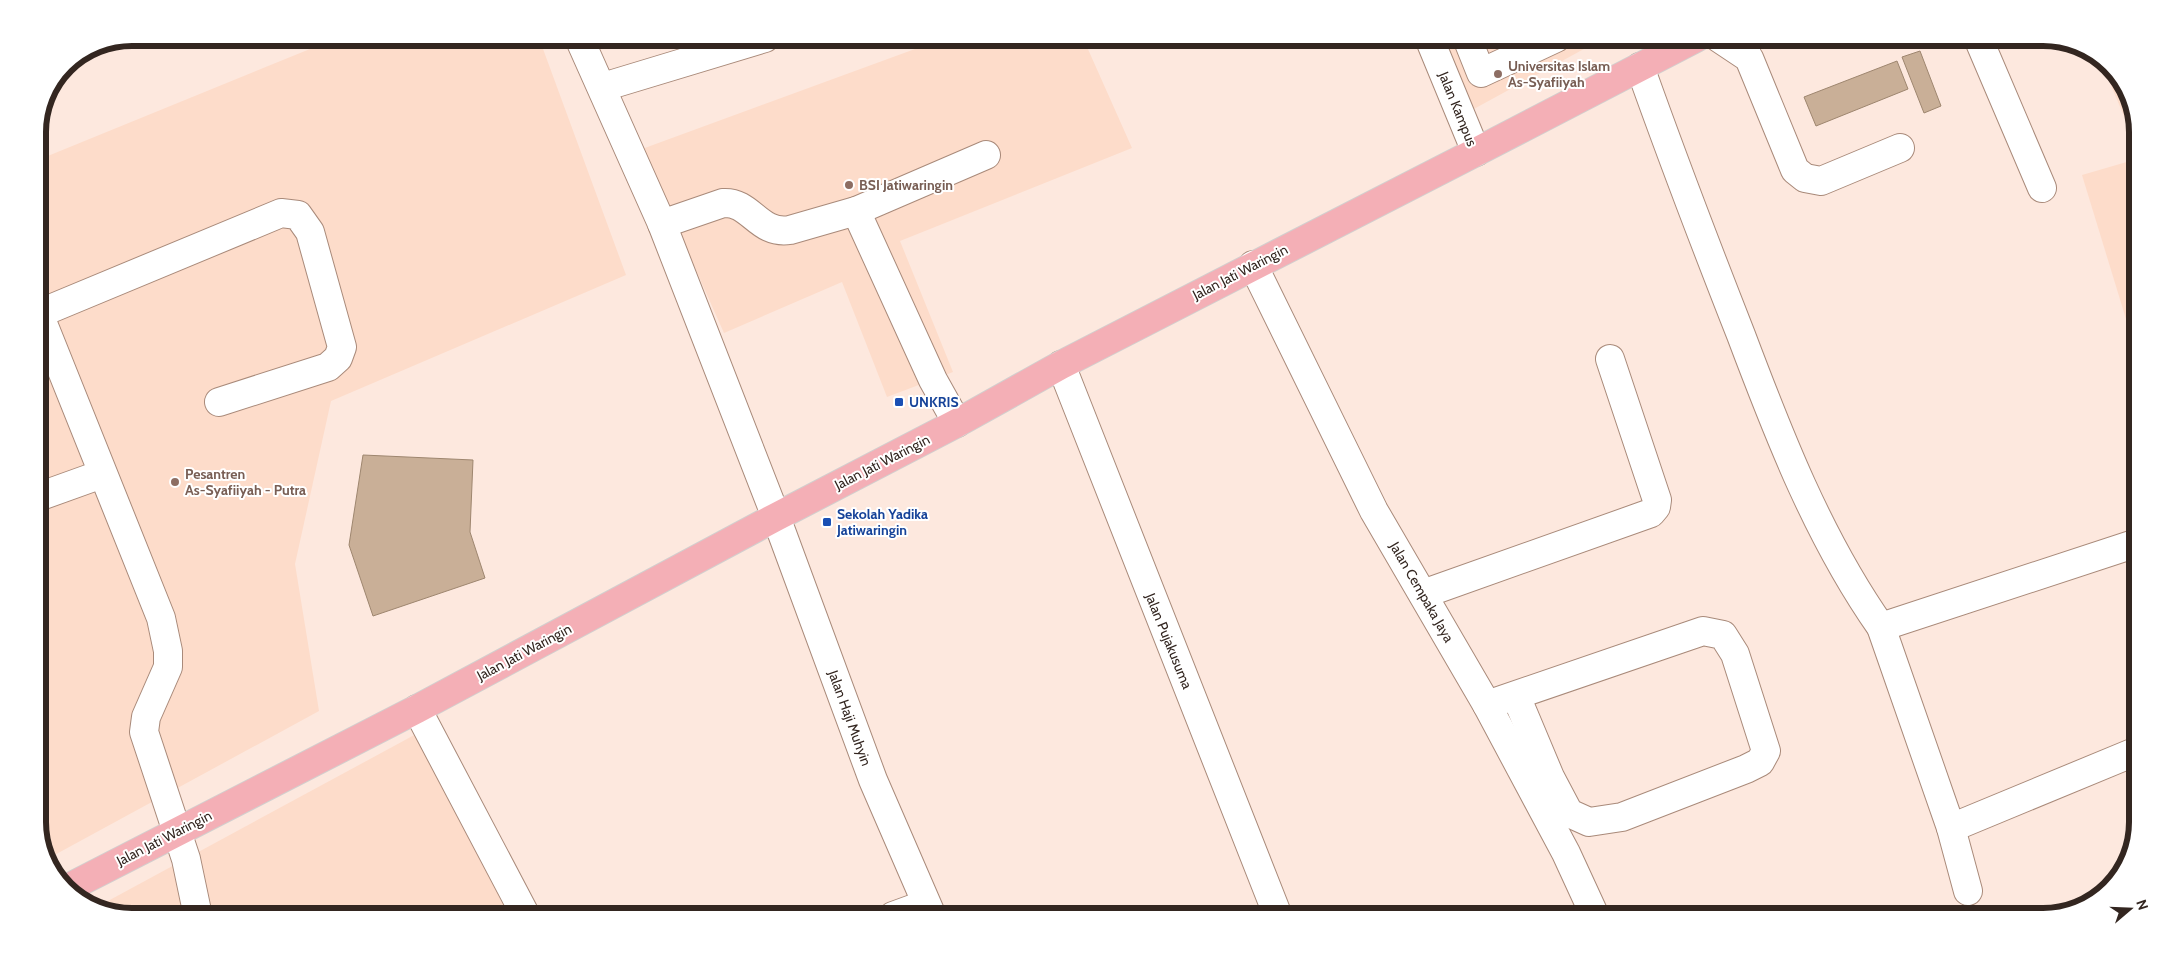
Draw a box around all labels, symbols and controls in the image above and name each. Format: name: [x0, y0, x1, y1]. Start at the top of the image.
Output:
place label: Universitas Islam As-Syafiiyah: [1508, 57, 1610, 91]
street label: Jalan Kampus: [1434, 68, 1481, 149]
marker: Universitas Islam As-Syafiiyah: [1492, 68, 1504, 80]
place label: BSI Jatiwaringin: [859, 176, 953, 194]
marker: BSI Jatiwaringin: [843, 179, 855, 191]
street label: Jalan Jati Waringin: [1188, 240, 1291, 304]
place label: UNKRIS: [909, 393, 959, 411]
marker: UNKRIS: [893, 396, 905, 408]
street label: Jalan Jati Waringin: [830, 430, 933, 494]
place label: Pesantren As-Syafiiyah - Putra: [185, 465, 306, 499]
marker: Pesantren As-Syafiiyah - Putra: [169, 476, 181, 488]
place label: Sekolah Yadika Jatiwaringin: [836, 505, 928, 539]
marker: Sekolah Yadika Jatiwaringin: [821, 516, 833, 528]
street label: Jalan Cempaka Jaya: [1385, 538, 1458, 646]
street label: Jalan Pujakusuma: [1141, 589, 1197, 692]
street label: Jalan Jati Waringin: [473, 619, 575, 685]
street label: Jalan Haji Muhyin: [824, 667, 876, 768]
street label: Jalan Jati Waringin: [112, 806, 215, 870]
north arrow: [2105, 884, 2155, 934]
text: N: [2132, 897, 2152, 912]

